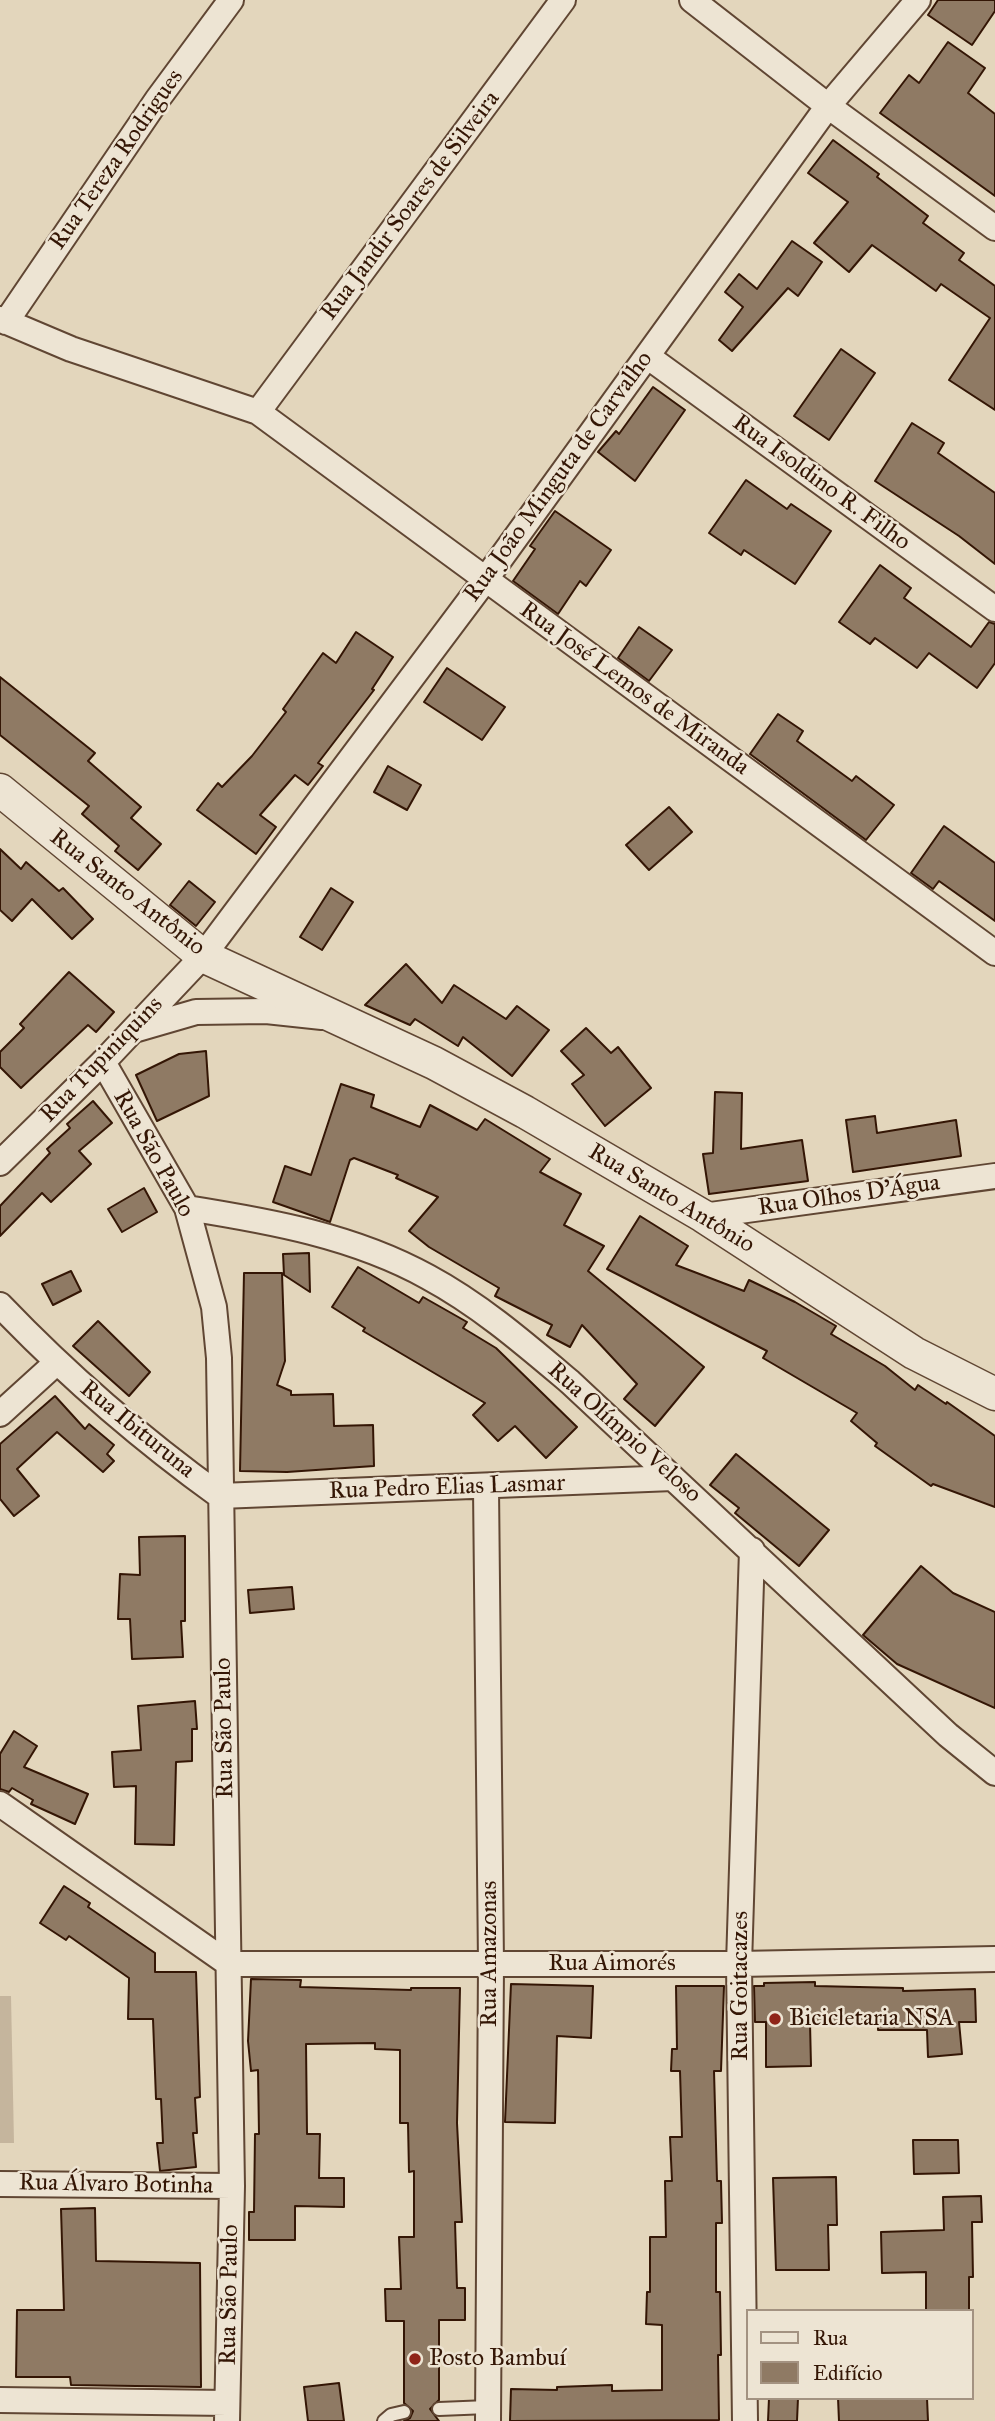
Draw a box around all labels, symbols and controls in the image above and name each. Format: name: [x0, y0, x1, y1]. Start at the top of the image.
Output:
street label: Rua Tereza Rodrigues: [44, 64, 190, 256]
street label: Rua Jandir Soares de Silveira: [315, 86, 507, 326]
street label: Rua João Minguta de Carvalho: [458, 346, 660, 608]
street label: Rua Isoldino R. Filho: [726, 409, 916, 557]
street label: Rua José Lemos de Miranda: [513, 596, 755, 782]
street label: Rua Santo Antônio: [44, 823, 210, 963]
street label: Rua Tupiniquins: [35, 991, 169, 1129]
street label: Rua São Paulo: [106, 1085, 200, 1223]
street label: Rua Santo Antônio: [583, 1138, 759, 1260]
street label: Rua Olhos D'Água: [756, 1169, 942, 1223]
street label: Rua Olímpio Veloso: [541, 1356, 707, 1510]
street label: Rua Ibituruna: [74, 1375, 200, 1485]
street label: Rua Pedro Elias Lasmar: [328, 1469, 566, 1507]
street label: Rua São Paulo: [209, 1657, 241, 1799]
street label: Rua Amazonas: [476, 1881, 504, 2027]
street label: Rua Goitacazes: [727, 1911, 755, 2061]
street label: Rua Aimorés: [548, 1950, 676, 1978]
place label: Bicicletaria NSA: [789, 2005, 954, 2033]
marker: Bicicletaria NSA: [767, 2011, 783, 2027]
street label: Rua Álvaro Botinha: [18, 2169, 214, 2201]
street label: Rua São Paulo: [214, 2224, 246, 2366]
legend: [746, 2309, 974, 2400]
text: Rua: [813, 2325, 848, 2351]
place label: Posto Bambuí: [429, 2345, 566, 2373]
marker: Posto Bambuí: [407, 2351, 423, 2367]
text: Edifício: [813, 2360, 882, 2386]

